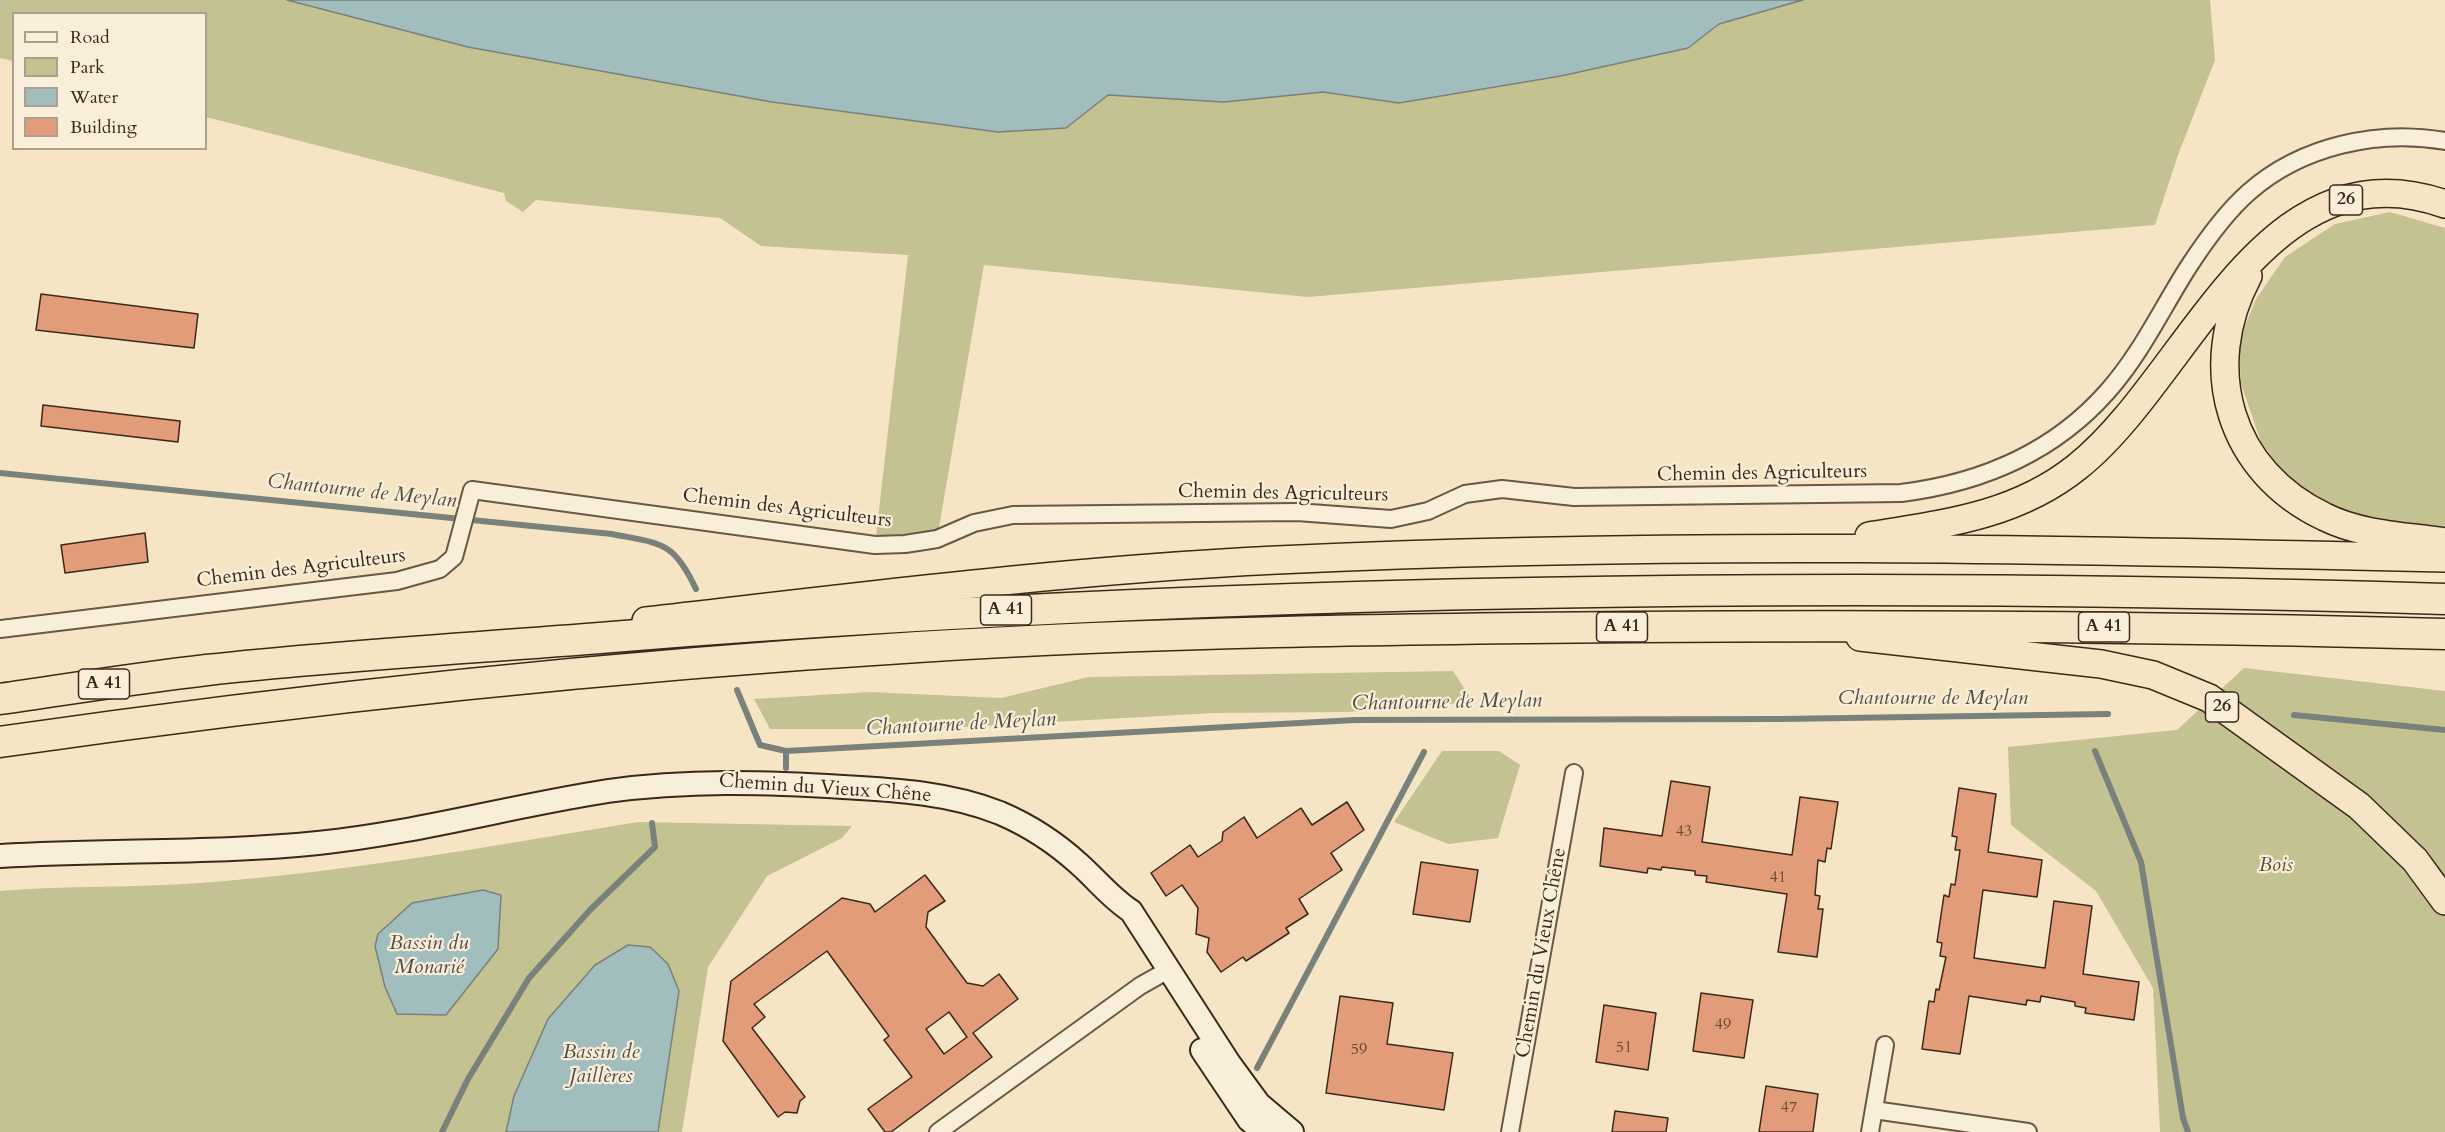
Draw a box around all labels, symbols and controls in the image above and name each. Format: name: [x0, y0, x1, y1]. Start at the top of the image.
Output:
legend: [12, 12, 207, 150]
text: Road: [70, 25, 110, 50]
text: Park: [70, 55, 105, 80]
text: Water: [70, 85, 118, 110]
text: Building: [70, 115, 137, 140]
road number: 26: [2330, 185, 2362, 215]
street label: Chemin des Agriculteurs: [1657, 460, 1867, 488]
water label: Chantourne de Meylan: [266, 470, 458, 514]
street label: Chemin des Agriculteurs: [1178, 480, 1388, 508]
street label: Chemin des Agriculteurs: [681, 484, 893, 534]
street label: Chemin des Agriculteurs: [195, 544, 407, 594]
road number: A 41: [980, 595, 1032, 625]
road number: A 41: [1596, 612, 1648, 642]
road number: A 41: [2078, 612, 2130, 642]
road number: A 41: [78, 669, 130, 699]
water label: Chantourne de Meylan: [1838, 686, 2028, 712]
water label: Chantourne de Meylan: [1352, 689, 1542, 717]
road number: 26: [2206, 692, 2238, 722]
water label: Chantourne de Meylan: [865, 707, 1057, 743]
street label: Chemin du Vieux Chêne: [718, 770, 932, 808]
house number: 43: [1676, 822, 1692, 842]
street label: Chemin du Vieux Chêne: [1512, 846, 1572, 1060]
park label: Bois: [2259, 854, 2293, 878]
house number: 41: [1770, 868, 1786, 888]
water label: Bassin du Monarié: [389, 931, 469, 981]
house number: 49: [1715, 1015, 1731, 1035]
house number: 51: [1616, 1038, 1632, 1058]
water label: Bassin de Jaillères: [562, 1040, 640, 1090]
house number: 59: [1351, 1040, 1367, 1060]
house number: 47: [1781, 1098, 1797, 1118]

